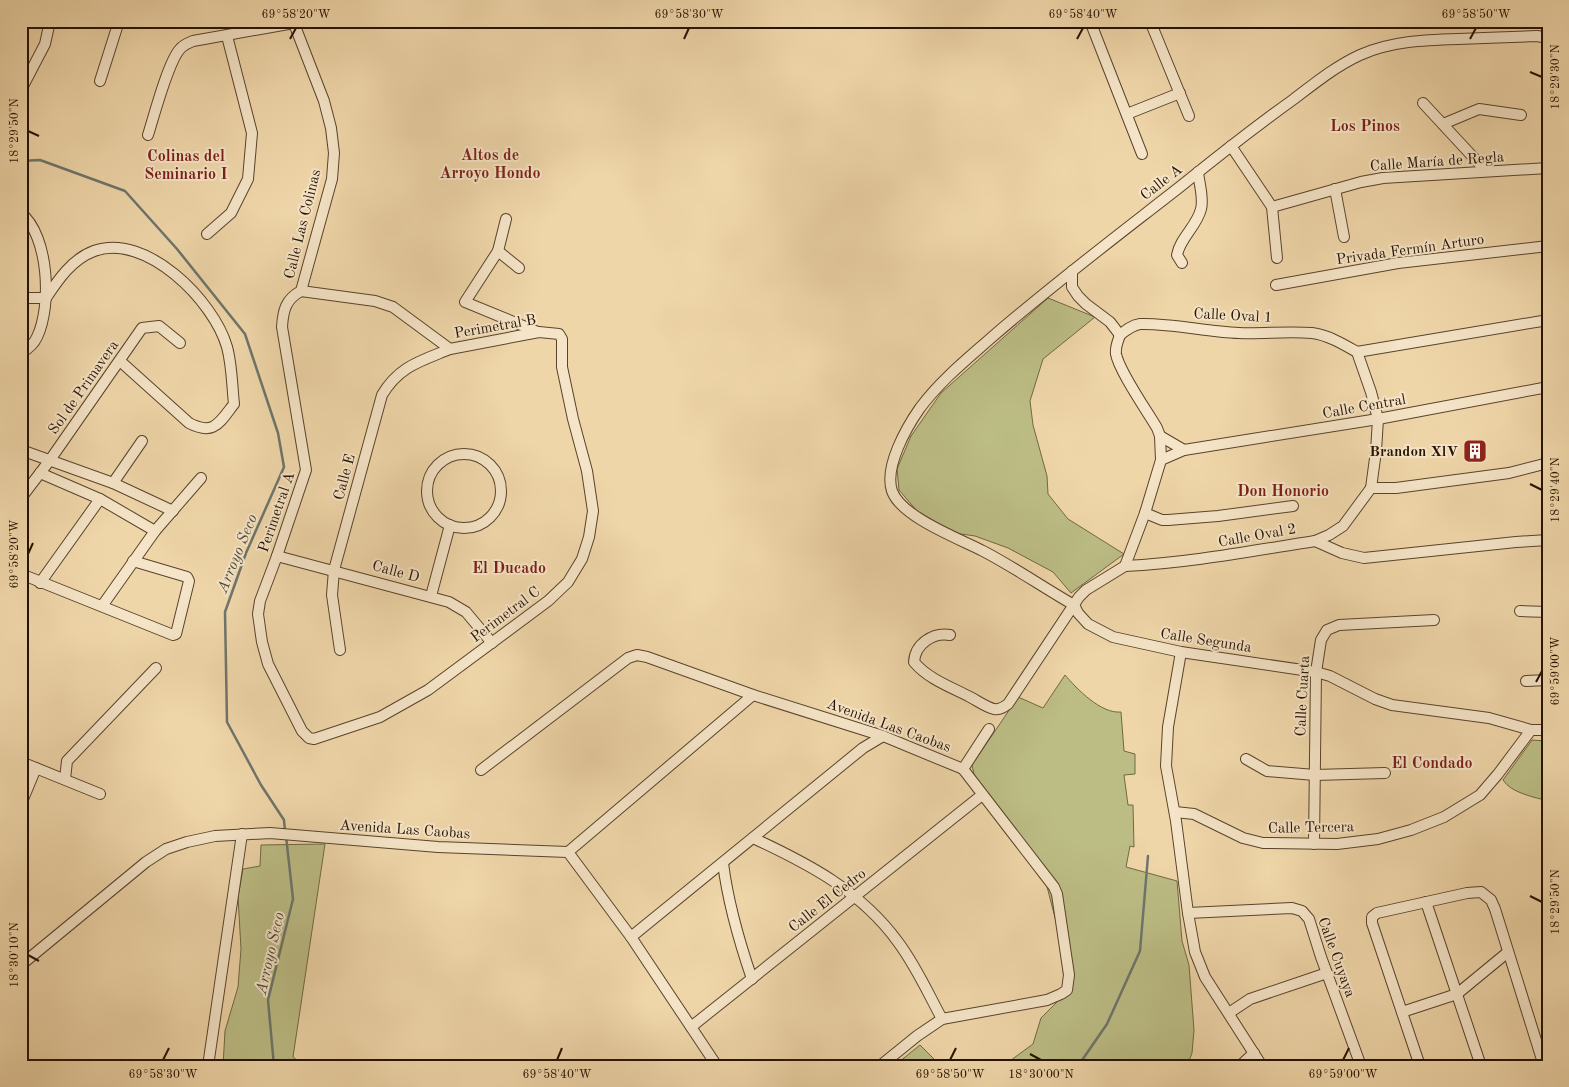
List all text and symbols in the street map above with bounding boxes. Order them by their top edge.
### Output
text: 69°58'20"W [261,8,331,21]
text: 69°58'30"W [654,8,724,21]
text: 69°58'40"W [1048,8,1118,21]
text: 69°58'50"W [1441,8,1511,21]
text: 18°29'30"N [1550,44,1562,110]
text: 18°29'50"N [8,98,21,164]
district label: Los Pinos [1330,119,1400,135]
district label: Altos de Arroyo Hondo [440,148,541,182]
district label: Colinas del Seminario I [144,149,228,183]
street label: Calle María de Regla [1369,150,1505,175]
street label: Calle A [1138,162,1186,204]
street label: Calle Las Colinas [283,168,324,281]
street label: Privada Fermín Arturo [1335,233,1485,268]
street label: Calle Oval 1 [1193,307,1273,326]
street label: Perimetral B [453,313,537,342]
street label: Sol de Primavera [46,338,122,438]
street label: Calle Central [1321,393,1407,422]
building icon: Brandon XlV [1462,438,1488,464]
place label: Brandon XlV [1369,445,1458,460]
street label: Calle E [332,453,359,502]
text: 18°29'40"N [1550,457,1562,523]
street label: Perimetral A [257,470,298,555]
district label: Don Honorio [1237,484,1329,500]
water label: Arroyo Seco [214,512,261,596]
text: 69°58'20"W [8,519,21,589]
street label: Calle Oval 2 [1217,522,1297,551]
street label: Calle D [370,559,421,586]
district label: El Ducado [472,561,546,577]
street label: Perimetral C [468,584,543,646]
street label: Calle Segunda [1159,627,1253,656]
text: 69°59'00"W [1549,636,1562,706]
street label: Calle Cuarta [1294,655,1313,737]
street label: Avenida Las Caobas [824,697,953,756]
district label: El Condado [1391,756,1473,772]
street label: Avenida Las Caobas [339,818,471,843]
street label: Calle Tercera [1268,820,1355,837]
street label: Calle El Cedro [786,866,869,936]
text: 18°29'50"N [1549,869,1562,935]
water label: Arroyo Seco [254,911,288,997]
street label: Calle Cuyaya [1314,915,1357,1000]
text: 18°30'10"N [9,922,21,988]
text: 69°58'30"W [128,1068,198,1081]
text: 69°58'40"W [522,1068,592,1081]
text: 69°58'50"W [915,1068,985,1081]
text: 69°59'00"W [1308,1068,1378,1081]
text: 18°30'00"N [1008,1069,1074,1081]

